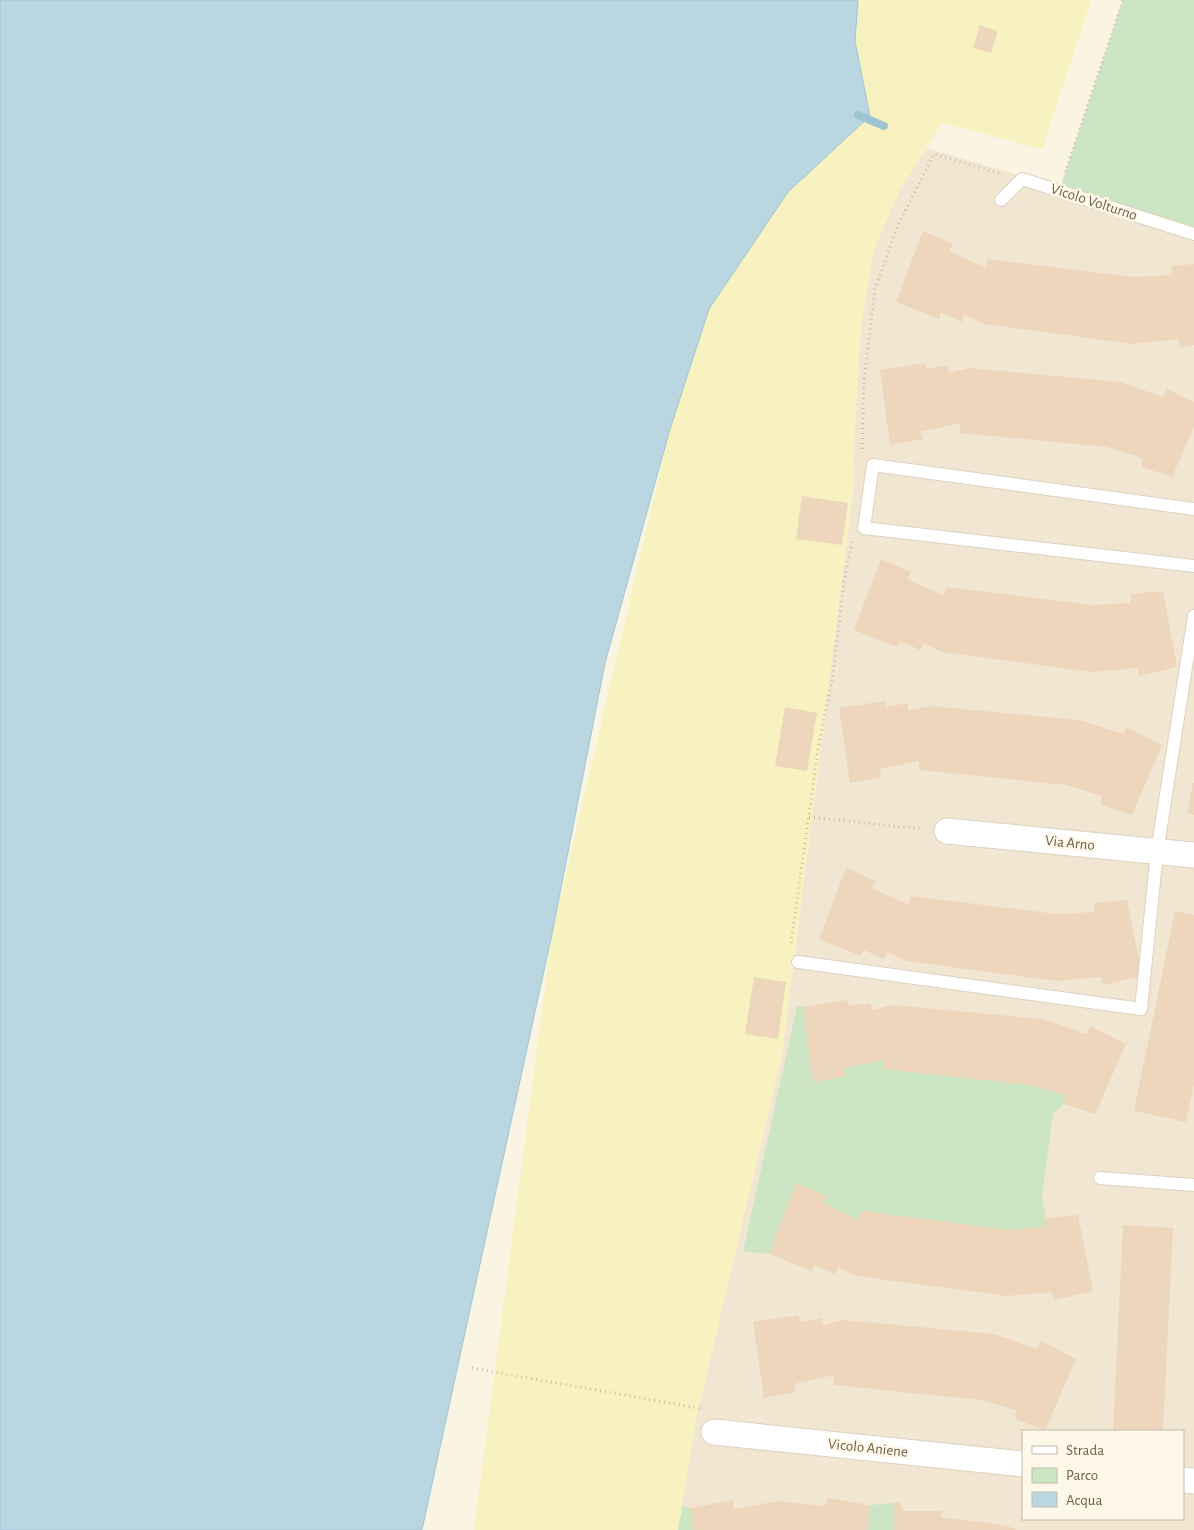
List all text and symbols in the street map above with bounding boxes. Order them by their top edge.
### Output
street label: Vicolo Volturno [1049,181,1139,223]
street label: Via Arno [1044,833,1096,853]
legend [1022,1430,1184,1520]
street label: Vicolo Aniene [827,1436,909,1460]
text: Strada [1066,1443,1104,1458]
text: Parco [1066,1468,1098,1483]
text: Acqua [1066,1493,1102,1508]

